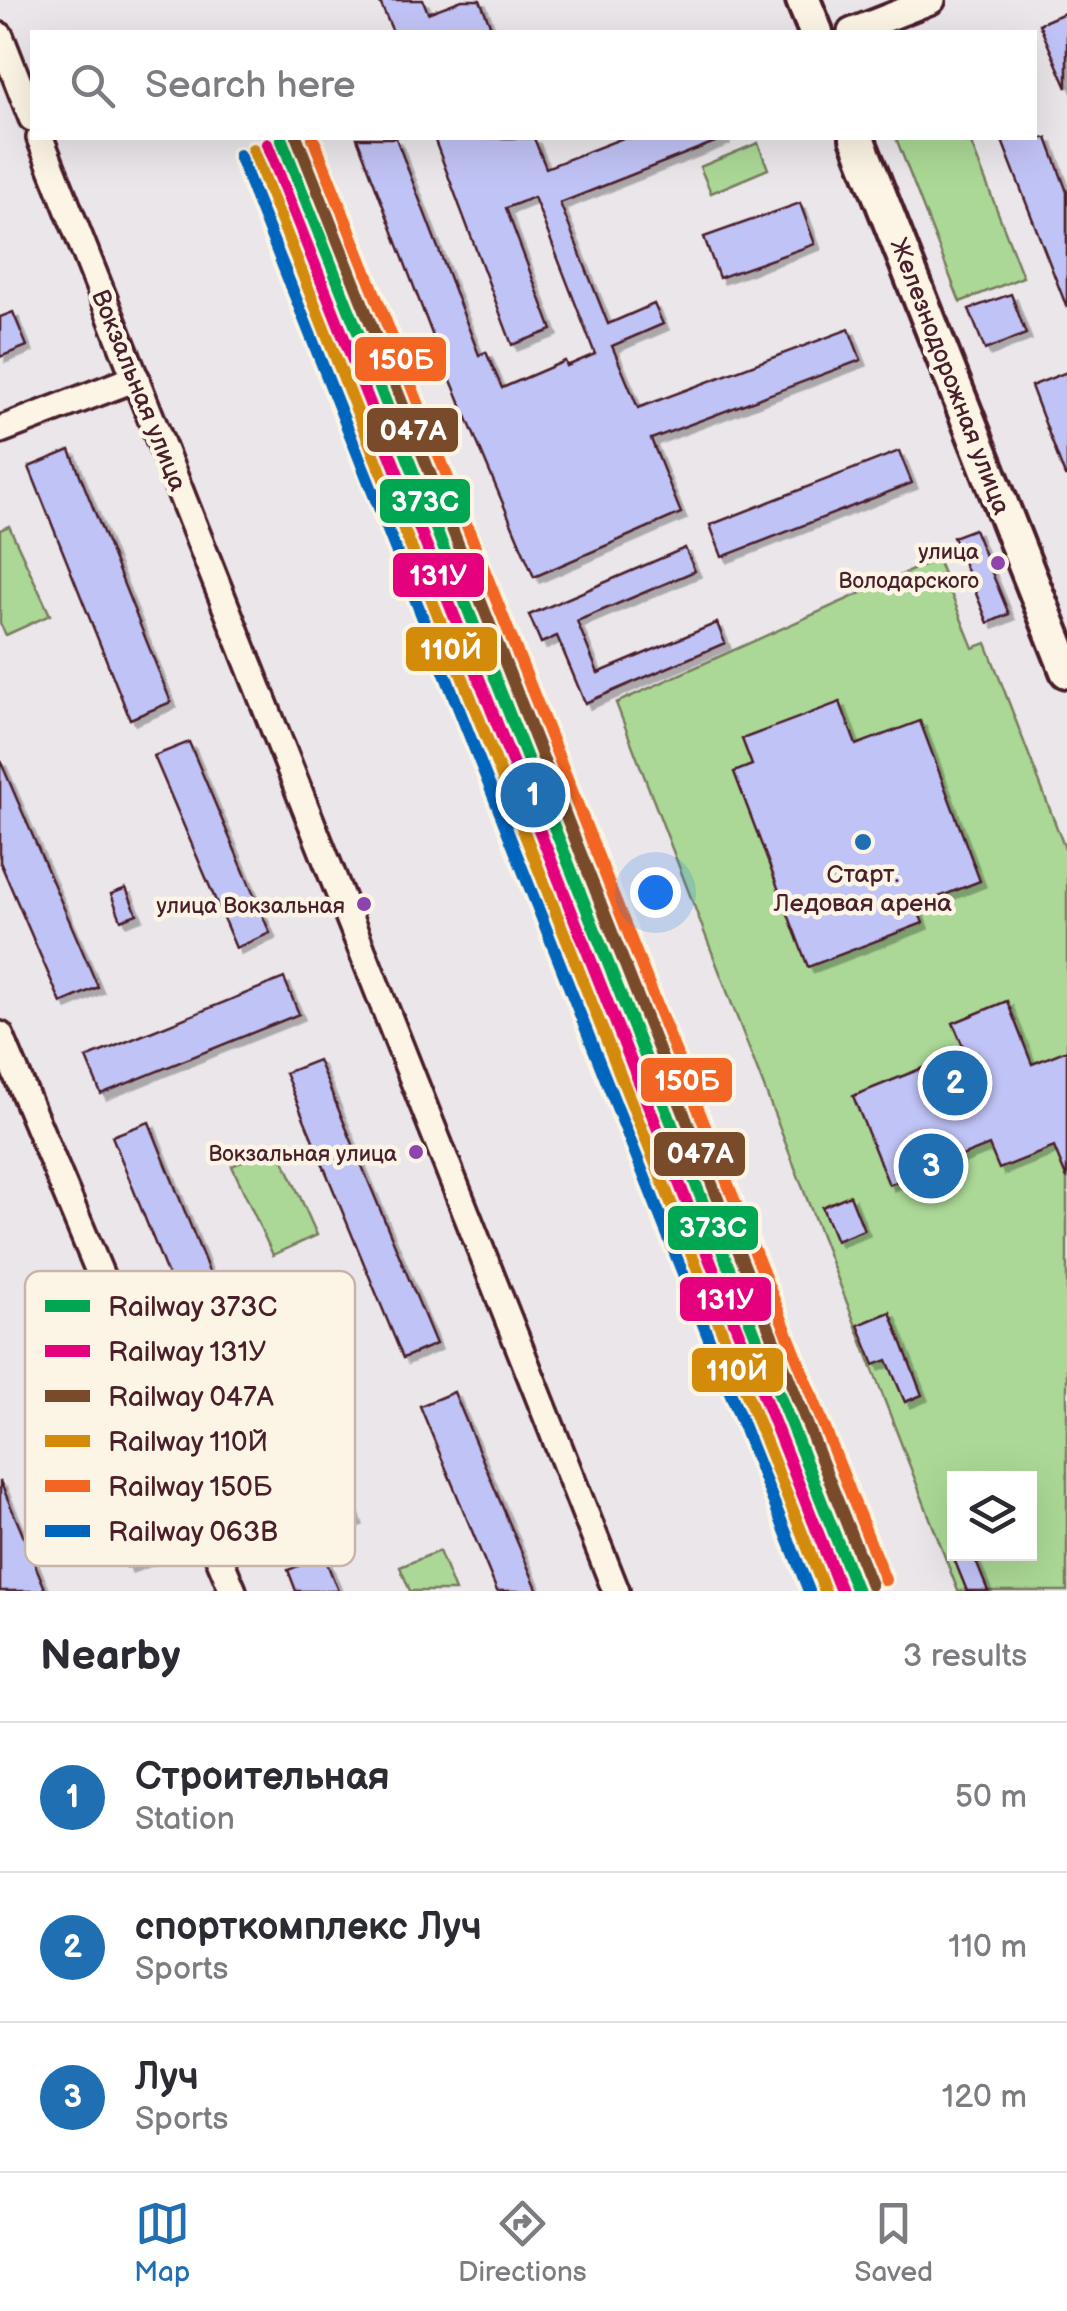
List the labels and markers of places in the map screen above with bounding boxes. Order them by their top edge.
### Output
place label: улица Володарского [838,539,979,595]
marker: улица Володарского [988,553,1008,573]
pin: 1 [500,758,566,832]
marker: Старт. Ледовая арена [852,831,874,853]
place label: Старт. Ледовая арена [773,859,952,919]
place label: улица Вокзальная [156,893,345,920]
marker: улица Вокзальная [354,894,374,914]
pin: 2 [922,1046,988,1120]
pin: 3 [898,1128,964,1204]
place label: Вокзальная улица [208,1141,397,1168]
marker: Вокзальная улица [406,1142,426,1162]

